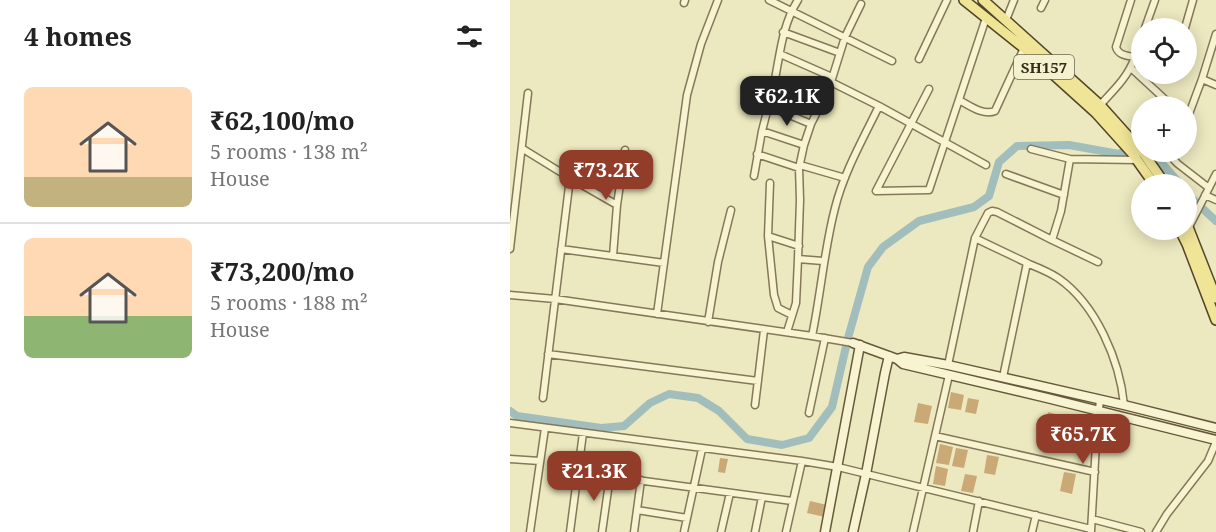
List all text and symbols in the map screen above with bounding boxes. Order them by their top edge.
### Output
text: 4 homes [24,18,132,54]
map controls [1131,18,1197,240]
button: locate [1131,18,1197,84]
icon: filters [453,20,486,53]
road number: SH157 [1014,55,1074,79]
pin: ₹62.1K [738,76,836,127]
text: ₹62.1K [754,82,820,109]
button: + [1131,96,1197,162]
text: ₹62,100/mo [210,102,355,138]
icon: home [72,111,144,183]
text: 5 rooms · 138 m² [210,138,368,165]
pin: ₹73.2K [557,150,655,201]
text: ₹73.2K [573,156,639,183]
text: House [210,165,270,192]
button: − [1131,174,1197,240]
text: ₹73,200/mo [210,253,355,289]
icon: home [72,262,144,334]
text: 5 rooms · 188 m² [210,289,368,316]
text: House [210,316,270,343]
pin: ₹65.7K [1034,414,1132,465]
text: ₹65.7K [1050,420,1116,447]
pin: ₹21.3K [545,451,643,502]
text: ₹21.3K [561,457,627,484]

